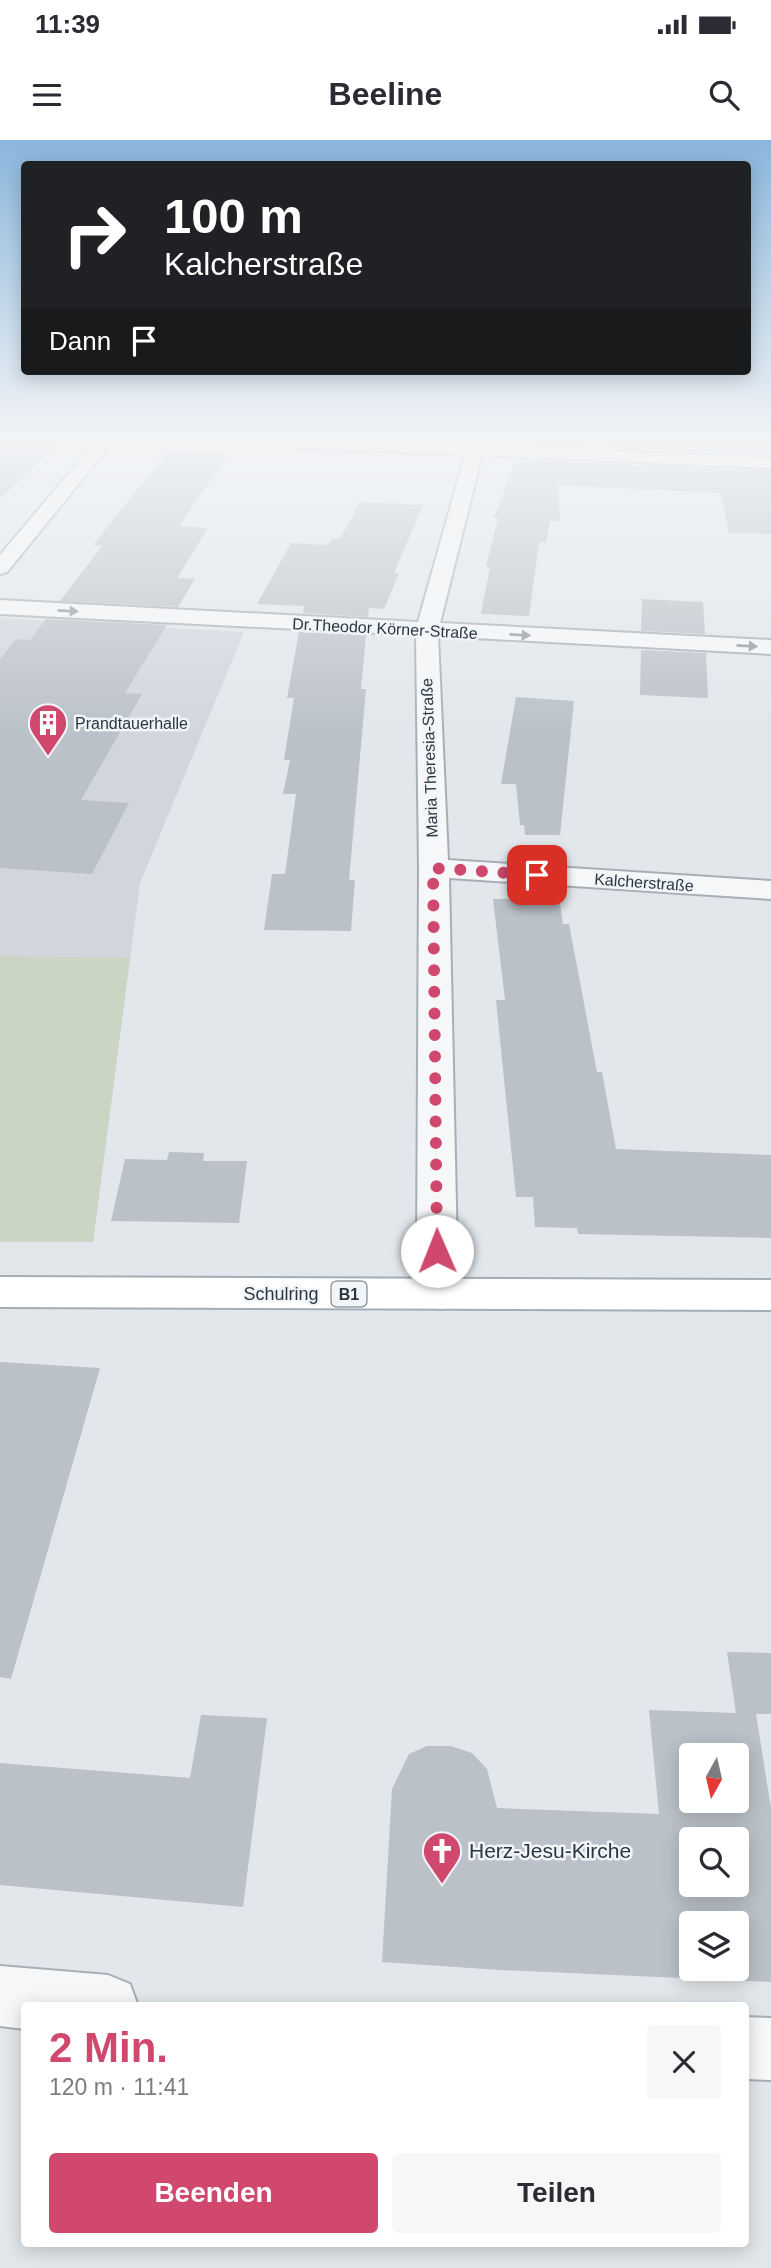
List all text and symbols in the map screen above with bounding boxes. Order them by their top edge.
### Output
text: 11:39 [35,9,100,39]
icon: menu [28,76,66,114]
text: Beeline [329,76,442,112]
icon: search [705,76,743,114]
icon: right [49,189,140,280]
text: 100 m [164,189,303,243]
text: Kalcherstraße [164,246,363,282]
icon: arrive [125,322,163,360]
text: Dann [49,326,111,356]
one-way arrow [57,605,79,616]
street label: Dr.Theodor Körner-Straße [292,615,478,642]
one-way arrow [509,629,531,640]
one-way arrow [736,641,758,652]
street label: Maria Theresia-Straße [418,678,441,838]
building icon: Prandtauerhalle [27,702,69,757]
place label: Prandtauerhalle [75,715,188,732]
pin [507,845,567,905]
icon: arrive [518,856,556,894]
street label: Kalcherstraße [594,871,694,894]
position arrow [400,1214,474,1288]
road number: B1 [332,1282,366,1306]
street label: Schulring [243,1284,319,1304]
north arrow [679,1743,749,1813]
map controls [679,1743,749,1981]
button: search [679,1827,749,1897]
church icon: Herz-Jesu-Kirche [421,1830,463,1885]
place label: Herz-Jesu-Kirche [469,1839,631,1862]
button: layers [679,1911,749,1981]
text: 2 Min. [49,2024,168,2071]
button: close [647,2025,721,2099]
text: 120 m · 11:41 [49,2074,189,2100]
button: Beenden [49,2153,378,2233]
button: Teilen [392,2153,721,2233]

